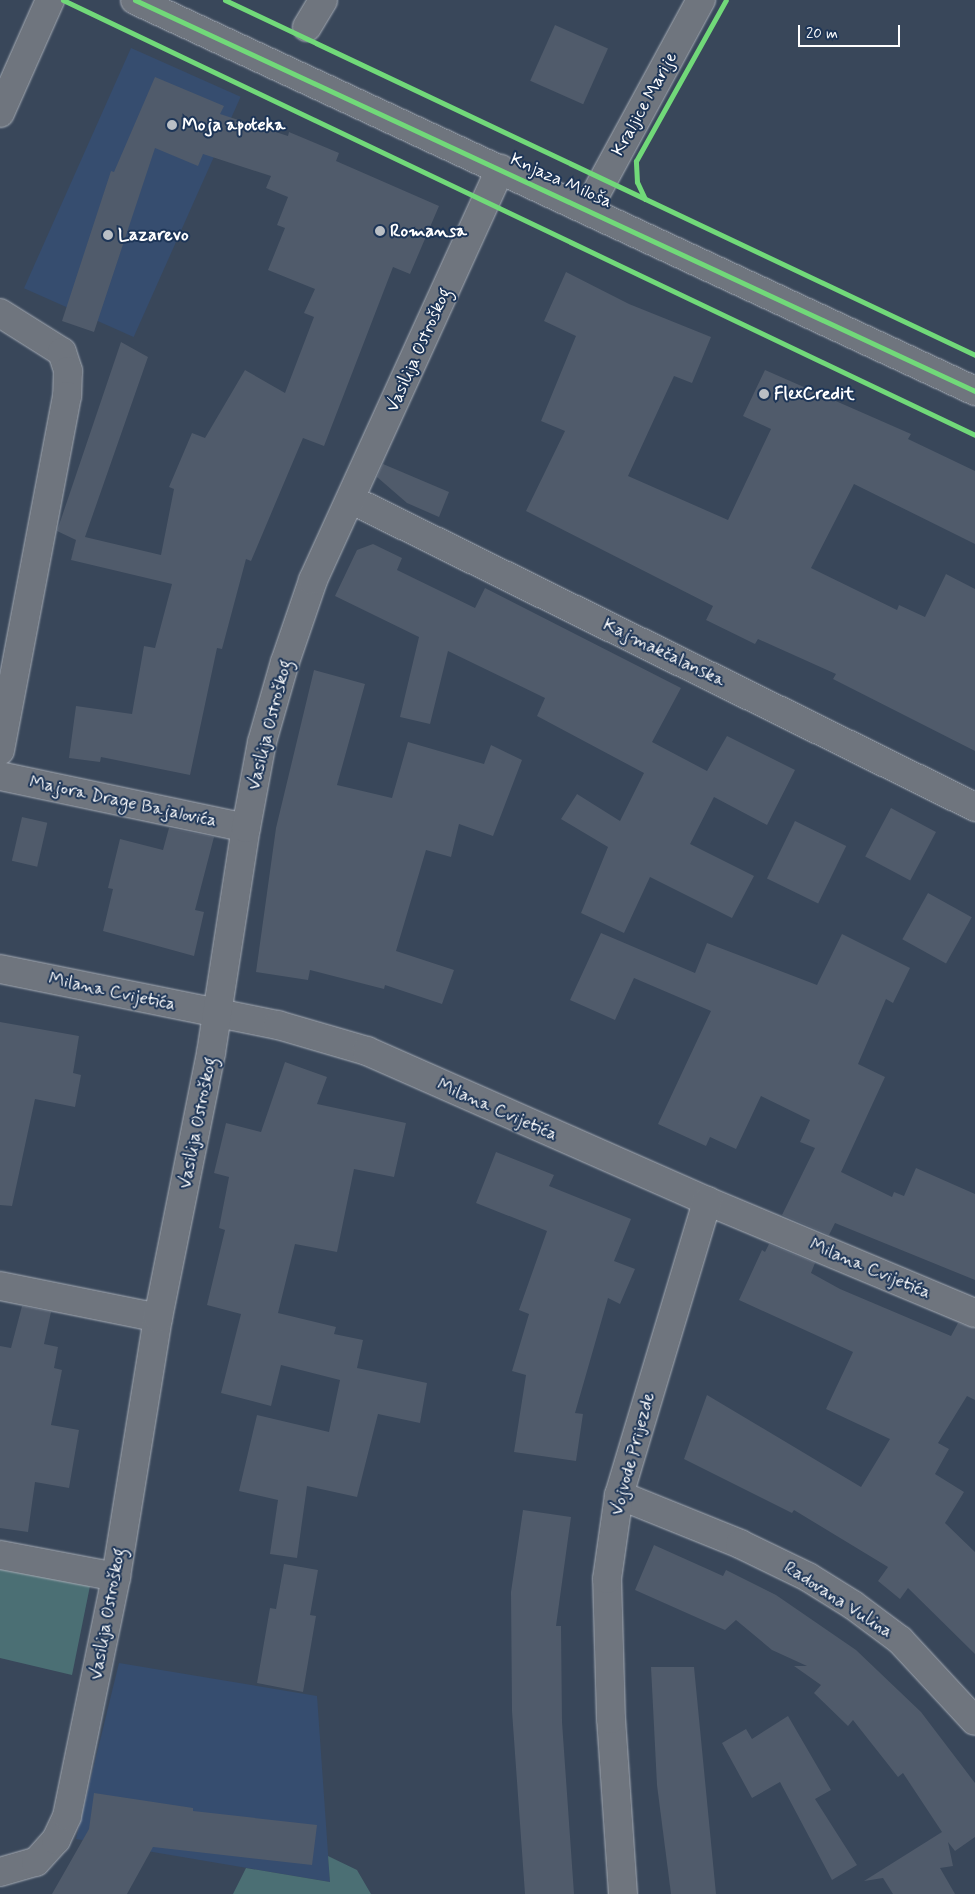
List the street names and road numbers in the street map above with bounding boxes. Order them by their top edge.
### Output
street label: Kraljice Marije [608,48,682,160]
street label: Knjaza Miloša [507,149,615,213]
street label: Vasilija Ostroškog [382,284,456,416]
street label: Kajmakčalanska [599,614,729,692]
street label: Vasilija Ostroškog [243,657,297,793]
street label: Majora Drage Bajalovića [28,772,218,832]
street label: Milana Cvijetića [47,968,177,1016]
street label: Vasilija Ostroškog [175,1055,221,1191]
street label: Milana Cvijetića [434,1074,560,1146]
street label: Milana Cvijetića [806,1234,934,1304]
street label: Vojvode Prijezde [607,1391,659,1517]
street label: Vasilija Ostroškog [86,1546,130,1682]
street label: Radovana Vulina [781,1557,895,1643]

